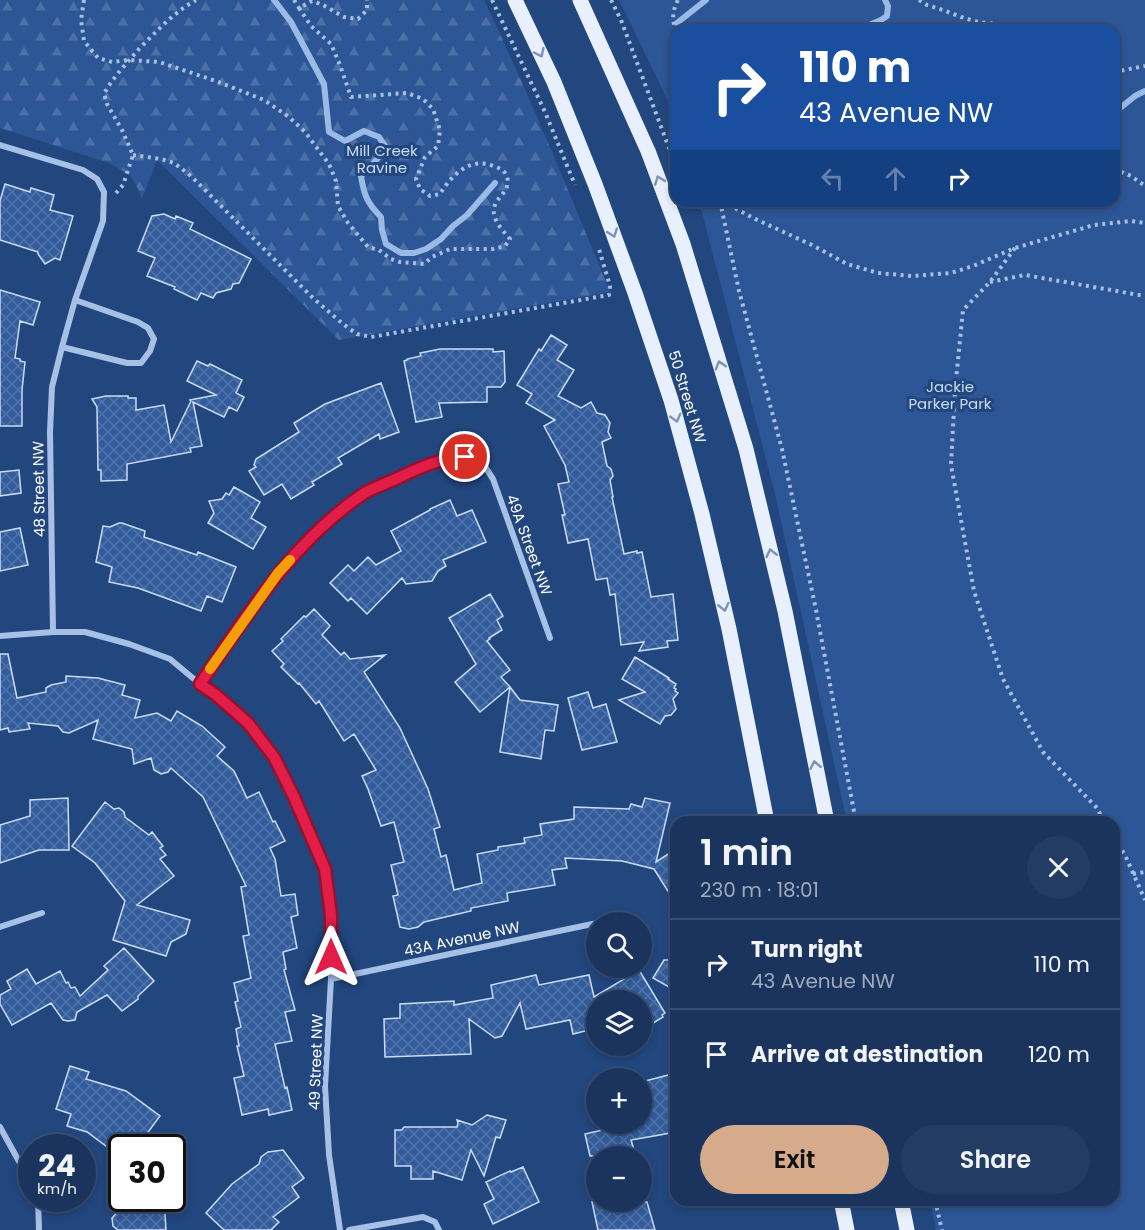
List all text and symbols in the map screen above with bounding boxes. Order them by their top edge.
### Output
text: 110 m [799,38,911,97]
one-way arrow [532,46,544,57]
icon: right [700,48,778,126]
text: 43 Avenue NW [799,94,993,131]
park label: Mill Creek Ravine [346,140,418,178]
icon: left [816,162,849,195]
icon: ahead [879,162,912,195]
icon: right [942,162,975,195]
one-way arrow [653,175,666,186]
one-way arrow [606,227,619,238]
street label: 50 Street NW [663,348,712,446]
one-way arrow [715,360,727,371]
park label: Jackie Parker Park [908,376,992,414]
one-way arrow [668,413,681,423]
pin [439,431,490,482]
street label: 48 Street NW [27,440,50,537]
icon: arrive [448,440,481,473]
street label: 49A Street NW [501,491,558,599]
one-way arrow [766,548,779,558]
one-way arrow [717,602,730,612]
one-way arrow [809,760,822,770]
text: 1 min [700,827,793,878]
button: close [1027,836,1090,899]
text: 230 m · 18:01 [700,876,819,904]
map controls [586,912,652,1212]
button: search [586,912,652,978]
street label: 43A Avenue NW [402,916,522,961]
position arrow [299,925,363,989]
text: Turn right [751,934,862,965]
icon: right [700,948,733,981]
text: 110 m [1034,949,1090,980]
text: 43 Avenue NW [751,967,895,995]
button: layers [586,990,652,1056]
street label: 49 Street NW [303,1013,328,1110]
icon: arrive [700,1038,733,1071]
text: Arrive at destination [751,1039,983,1070]
text: 120 m [1028,1039,1090,1070]
button: + [586,1068,652,1134]
button: Exit [700,1125,889,1194]
button: Share [901,1125,1090,1194]
speed limit sign: 30 [108,1134,186,1212]
text: 24 [38,1144,76,1187]
button: − [586,1146,652,1212]
text: km/h [37,1178,77,1199]

